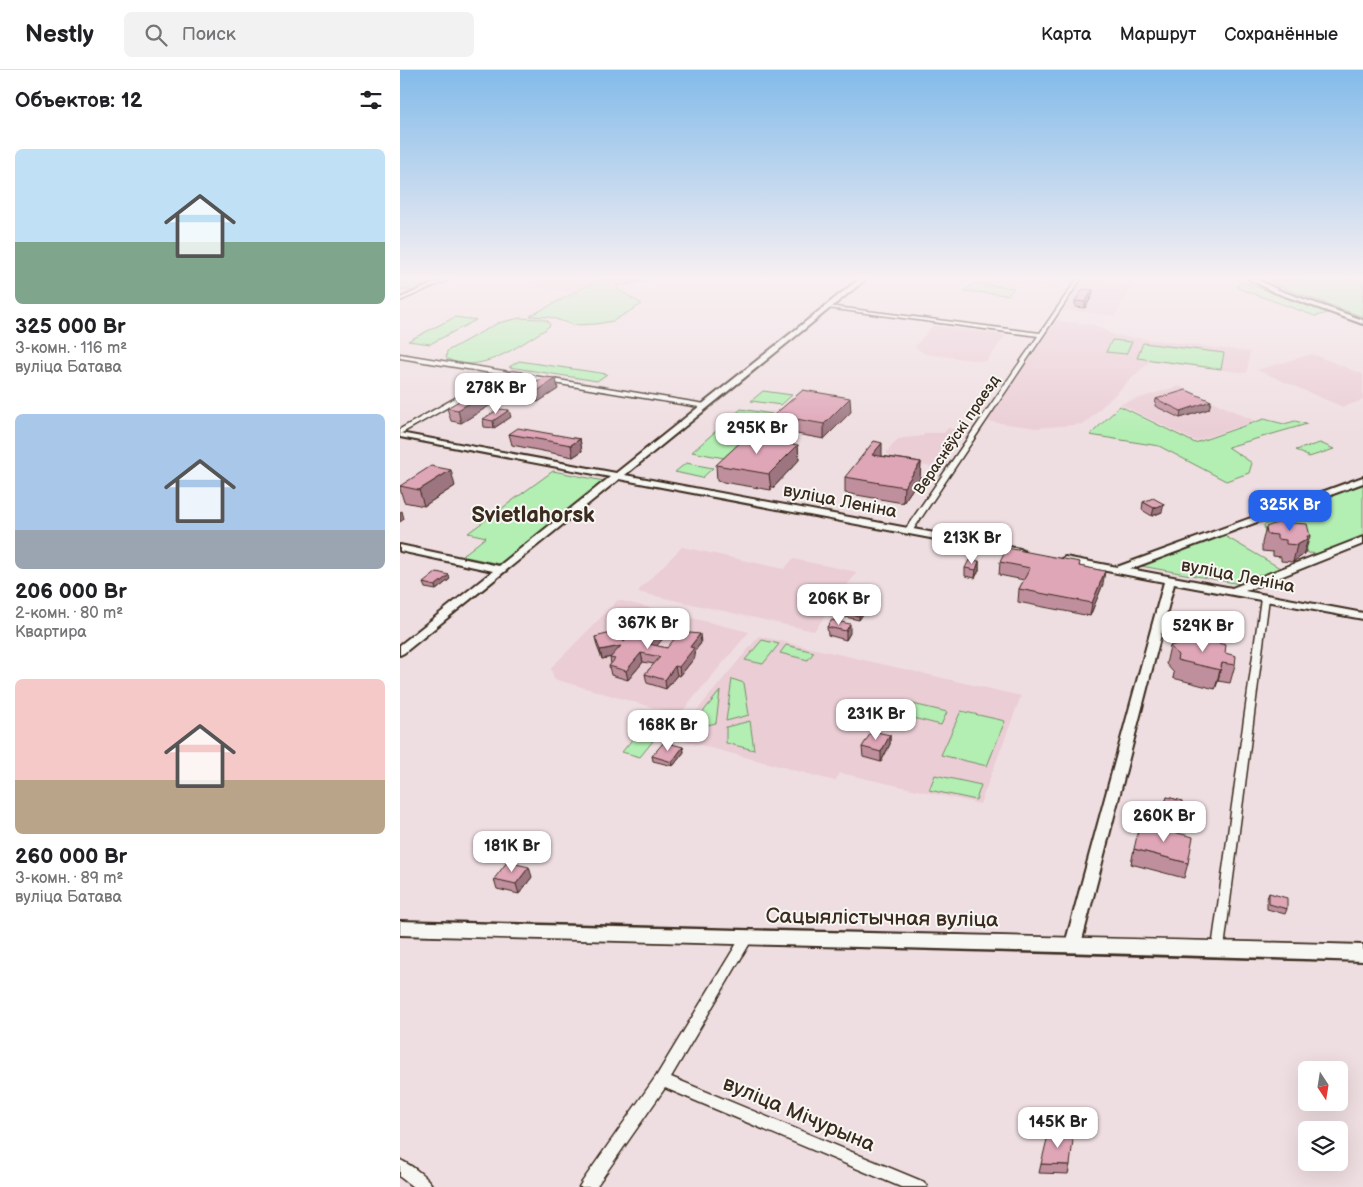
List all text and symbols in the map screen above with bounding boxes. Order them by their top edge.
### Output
search box [124,12,474,57]
text: Nestly [25,20,94,49]
icon: search [142,21,170,49]
text: Поиск [182,23,236,46]
text: Карта [1041,24,1092,45]
text: Маршрут [1120,24,1196,45]
text: Сохранённые [1224,24,1338,45]
icon: filters [357,86,385,114]
text: Объектов: 12 [15,88,142,113]
icon: home [155,181,245,271]
text: 325 000 Br [15,314,126,339]
text: 3-комн. · 116 m² [15,339,127,358]
text: вуліца Батава [15,358,122,377]
pin: 278K Br [450,372,542,415]
street label: Вераснёўскі праезд [910,372,1004,498]
text: 278K Br [466,379,526,398]
pin: 295K Br [711,412,803,455]
text: 295K Br [726,419,788,438]
icon: home [155,446,245,536]
street label: вуліца Леніна [781,480,899,522]
pin: 325K Br [1244,490,1336,532]
text: 325K Br [1259,496,1321,515]
district label: Svietlahorsk [471,502,595,529]
pin: 213K Br [926,522,1018,565]
text: 213K Br [943,529,1001,548]
street label: вуліца Леніна [1179,555,1297,597]
text: 206 000 Br [15,579,127,604]
pin: 206K Br [793,584,885,626]
text: 206K Br [808,590,870,609]
text: 2-комн. · 80 m² [15,604,123,623]
pin: 367K Br [602,608,694,650]
pin: 529K Br [1157,610,1249,653]
text: 367K Br [618,614,678,633]
text: 529K Br [1172,617,1234,636]
text: Квартира [15,623,87,642]
pin: 231K Br [830,698,922,741]
text: 231K Br [847,705,905,724]
pin: 168K Br [622,710,714,752]
icon: home [155,711,245,801]
text: 168K Br [639,716,697,735]
pin: 260K Br [1118,800,1210,843]
text: 260K Br [1133,807,1195,826]
pin: 181K Br [466,830,558,873]
text: 181K Br [484,837,540,856]
text: 260 000 Br [15,844,127,869]
text: 3-комн. · 89 m² [15,869,123,888]
text: вуліца Батава [15,888,122,907]
street label: Сацыялістычная вуліца [765,903,999,933]
north arrow [1298,1061,1348,1111]
map controls [1298,1061,1348,1171]
street label: вуліца Мічурына [719,1071,879,1158]
pin: 145K Br [1012,1106,1104,1149]
text: 145K Br [1029,1113,1087,1132]
button: layers [1298,1121,1348,1171]

